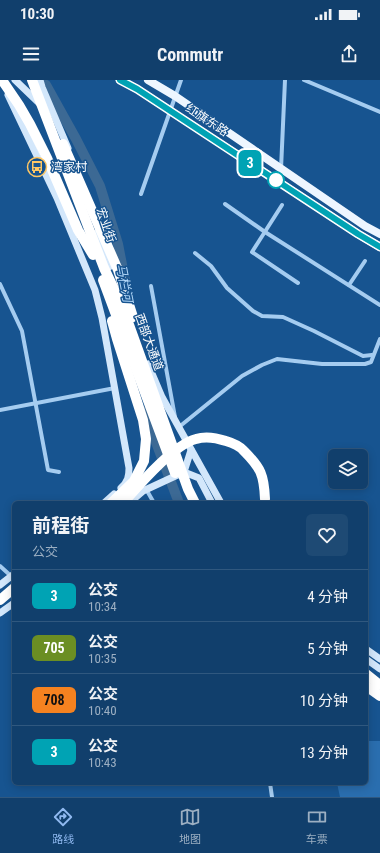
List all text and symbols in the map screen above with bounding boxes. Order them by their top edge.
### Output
text: 10:30 [20,5,54,23]
icon: menu [20,43,42,65]
icon: share [338,43,360,65]
text: Commutr [157,44,223,65]
street label: 红旗东路 [183,101,231,139]
line badge: 3 [237,150,263,176]
text: 3 [246,155,254,171]
bus stop icon: 湾家村 [26,156,48,178]
place label: 湾家村 [51,160,88,174]
unlabelled marker [267,171,285,189]
street label: 宏业街 [94,206,118,244]
water label: 马栏河 [113,263,136,307]
street label: 西部大通道 [132,311,166,373]
map controls [328,449,368,489]
button: layers [328,449,368,489]
text: 前程街 [32,514,89,537]
button: heart [306,514,348,556]
text: 公交 [32,544,58,559]
text: 公交 [88,581,118,599]
text: 3 [50,588,58,604]
text: 4 分钟 [307,588,348,606]
text: 10:34 [88,599,117,614]
text: 公交 [88,633,118,651]
text: 705 [43,640,65,656]
text: 5 分钟 [307,640,348,658]
text: 10:35 [88,651,117,666]
text: 公交 [88,685,118,703]
text: 708 [43,692,65,708]
text: 10 分钟 [300,692,348,710]
text: 10:40 [88,703,117,718]
text: 公交 [88,737,118,755]
text: 3 [50,744,58,760]
text: 13 分钟 [300,744,348,762]
text: 10:43 [88,755,117,770]
tab: 路线 [52,806,74,846]
tab: 地图 [179,806,201,846]
tab: 车票 [306,806,328,846]

